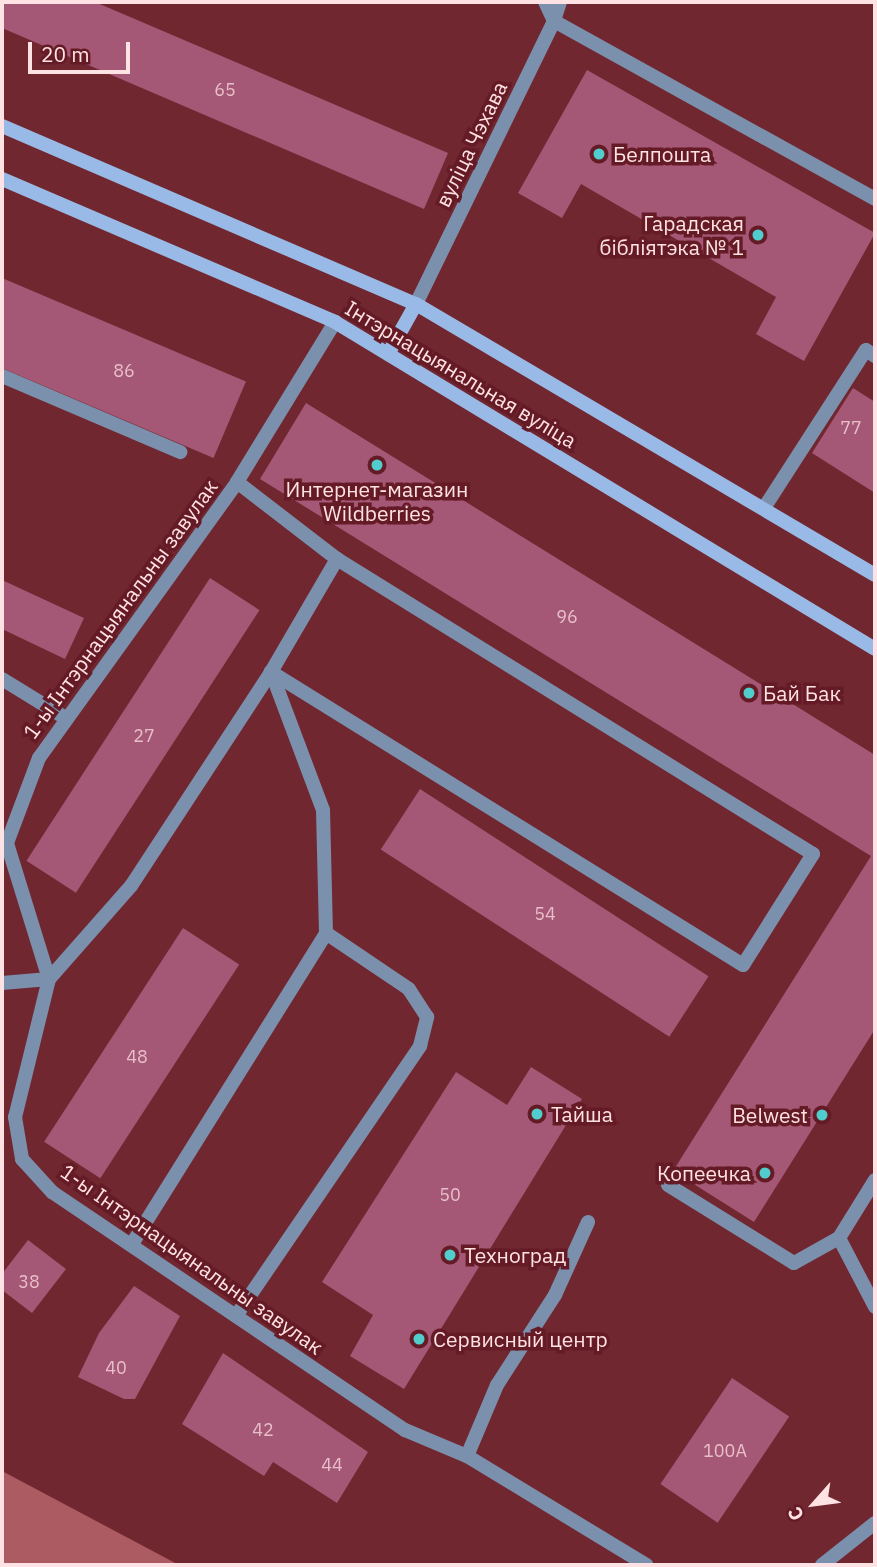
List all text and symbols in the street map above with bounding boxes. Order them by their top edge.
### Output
scale bar [32,28,133,72]
text: 20 m [41,40,90,68]
street label: вуліца Чэхава [430,77,512,211]
house number: 65 [214,79,236,101]
place label: Белпошта [613,141,711,167]
marker: Белпошта [591,146,607,162]
place label: Гарадская бібліятэка № 1 [600,210,744,260]
marker: Гарадская бібліятэка № 1 [750,227,766,243]
street label: Інтэрнацыянальная вуліца [341,295,581,453]
house number: 86 [113,360,135,382]
house number: 77 [840,417,862,439]
marker: Интернет-магазин Wildberries [369,457,385,473]
street label: 1-ы Інтэрнацыянальны завулак [17,474,223,744]
place label: Интернет-магазин Wildberries [286,476,468,526]
house number: 96 [556,606,578,628]
place label: Бай Бак [763,680,841,706]
marker: Бай Бак [741,685,757,701]
house number: 27 [133,725,155,747]
house number: 54 [534,903,556,925]
house number: 48 [126,1046,148,1068]
place label: Тайша [551,1101,613,1127]
place label: Belwest [732,1102,808,1128]
marker: Тайша [529,1106,545,1122]
marker: Belwest [814,1107,830,1123]
street label: 1-ы Інтэрнацыянальны завулак [56,1159,328,1359]
place label: Копеечка [657,1160,751,1186]
marker: Копеечка [757,1165,773,1181]
house number: 50 [439,1184,461,1206]
place label: Техноград [464,1242,566,1268]
marker: Техноград [442,1247,458,1263]
house number: 38 [18,1271,40,1293]
place label: Сервисный центр [433,1326,608,1352]
marker: Сервисный центр [411,1331,427,1347]
house number: 40 [105,1357,127,1379]
house number: 42 [252,1419,274,1441]
house number: 100А [703,1440,747,1462]
house number: 44 [321,1454,343,1476]
north arrow [779,1469,849,1539]
text: С [782,1503,809,1525]

